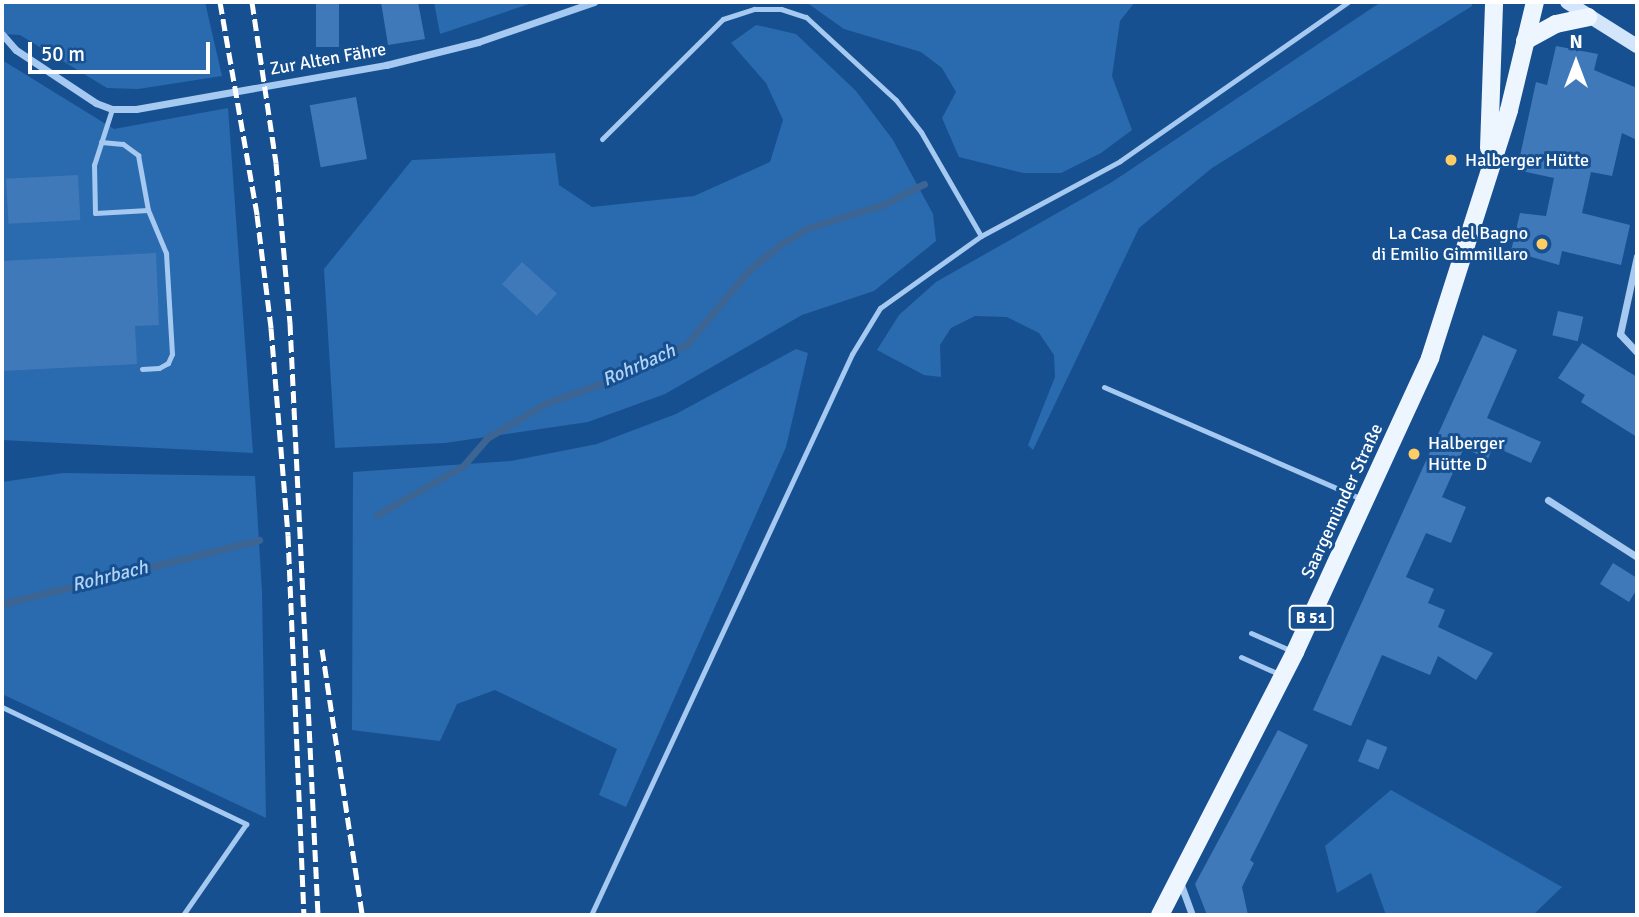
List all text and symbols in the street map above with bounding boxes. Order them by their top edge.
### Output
scale bar [32,28,214,72]
north arrow [1541,28,1611,98]
text: N [1569,30,1583,54]
street label: Zur Alten Fähre [268,38,388,80]
text: 50 m [41,41,85,67]
place label: Halberger Hütte [1465,149,1589,171]
marker: Halberger Hütte [1443,152,1459,168]
place label: La Casa del Bagno di Emilio Gimmillaro [1372,223,1528,266]
marker: La Casa del Bagno di Emilio Gimmillaro [1534,236,1550,252]
water label: Rohrbach [599,340,679,392]
street label: Saargemünder Straße [1297,420,1387,582]
place label: Halberger Hütte D [1428,433,1505,476]
marker: Halberger Hütte D [1406,446,1422,462]
water label: Rohrbach [70,557,150,597]
road number: B 51 [1288,606,1334,631]

